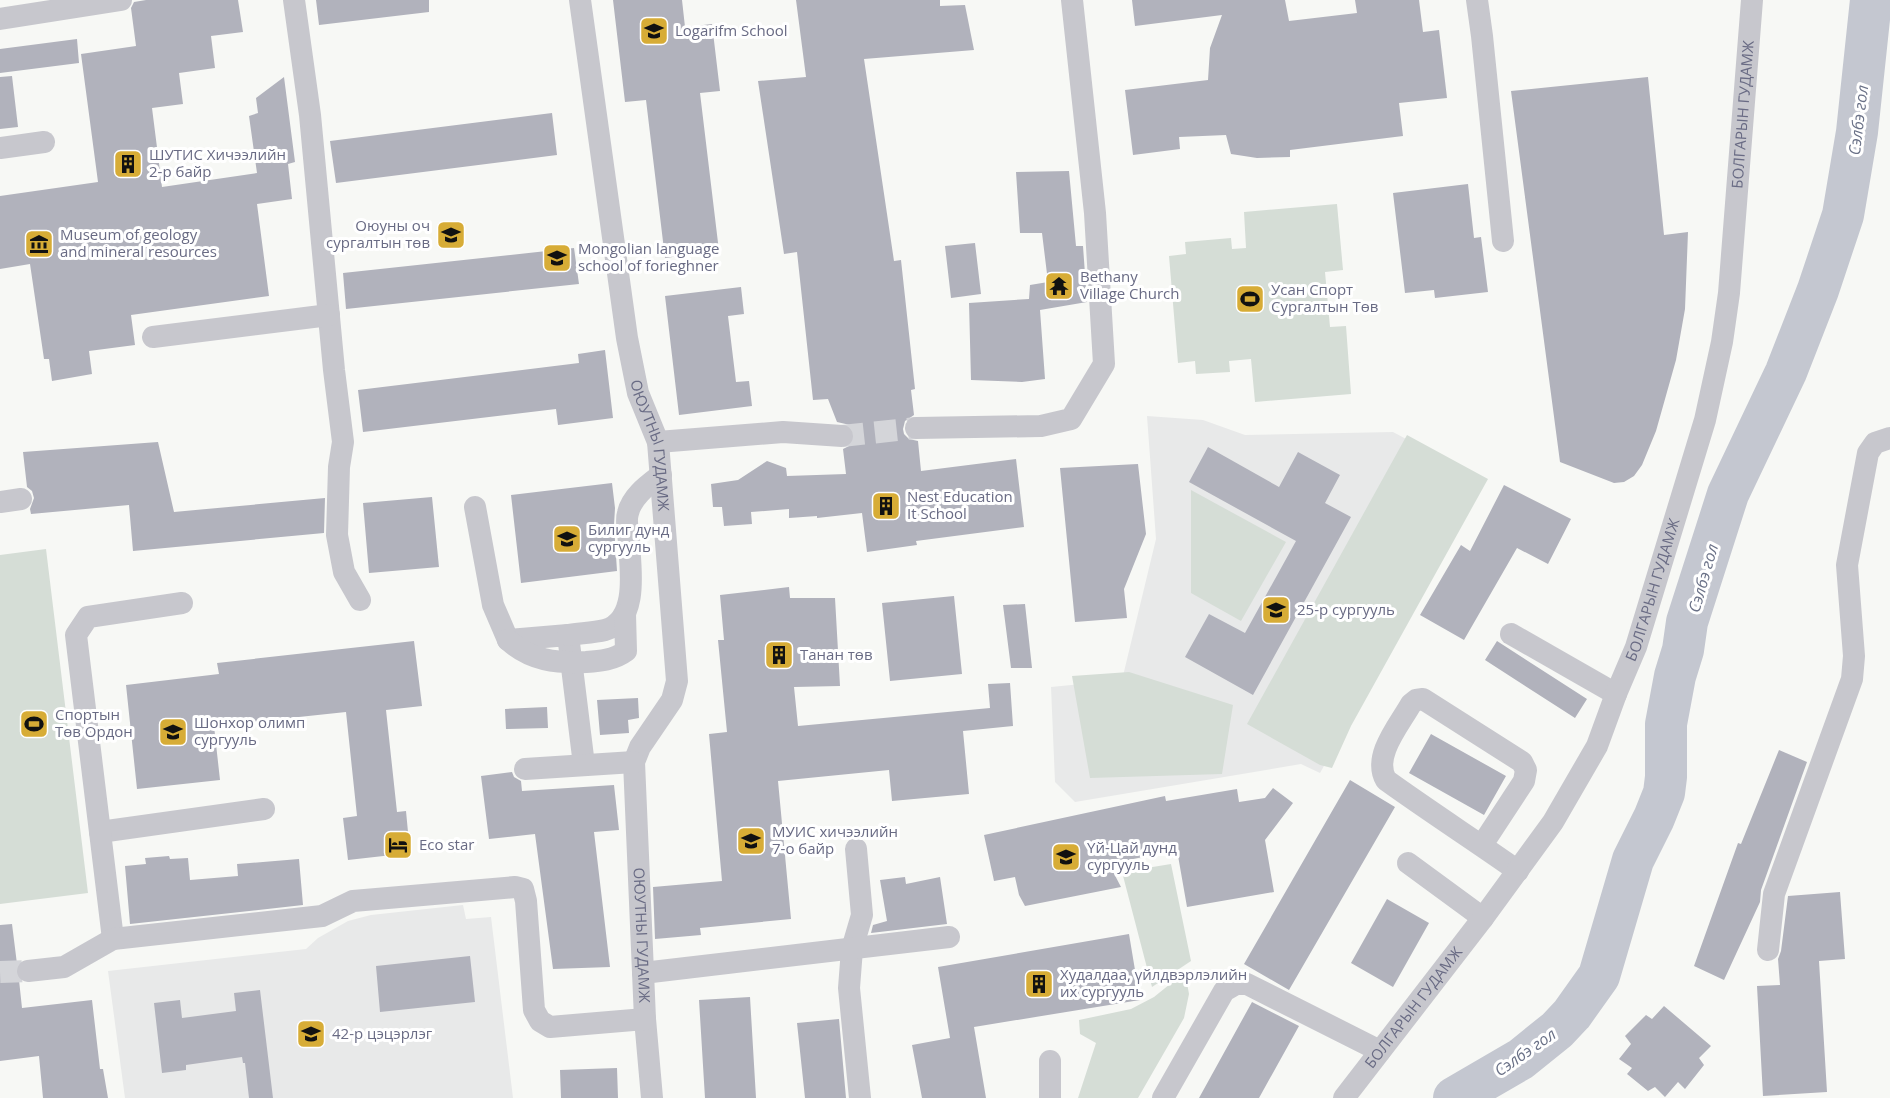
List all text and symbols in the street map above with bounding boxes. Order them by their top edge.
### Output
school or university icon: Logarifm School [638,15,670,47]
place label: Logarifm School [675,20,788,40]
street label: БОЛГАРЫН ГУДАМЖ [1726,39,1758,189]
water label: Сэлбэ гол [1843,83,1873,156]
place label: ШУТИС Хичээлийн 2-р байр [149,144,286,181]
building icon: ШУТИС Хичээлийн 2-р байр [112,148,144,180]
place label: Оюуны оч сургалтын төв [326,215,430,252]
school or university icon: Оюуны оч сургалтын төв [435,219,467,251]
place label: Museum of geology and mineral resources [60,224,217,261]
museum icon: Museum of geology and mineral resources [23,228,55,260]
place label: Mongolian language school of forieghner [578,238,719,275]
school or university icon: Mongolian language school of forieghner [541,242,573,274]
place label: Bethany Village Church [1080,266,1179,303]
temple icon: Bethany Village Church [1043,270,1075,302]
place label: Усан Спорт Сургалтын Төв [1271,279,1378,316]
sports icon: Усан Спорт Сургалтын Төв [1234,283,1266,315]
street label: ОЮУТНЫ ГУДАМЖ [627,378,675,512]
place label: Nest Education It School [907,486,1013,523]
building icon: Nest Education It School [870,490,902,522]
street label: БОЛГАРЫН ГУДАМЖ [1620,516,1684,664]
place label: Билиг дунд сургууль [588,519,670,556]
school or university icon: Билиг дунд сургууль [551,523,583,555]
water label: Сэлбэ гол [1683,541,1723,615]
school or university icon: 25-р сургууль [1260,594,1292,626]
place label: 25-р сургууль [1297,599,1395,619]
building icon: Танан төв [763,639,795,671]
place label: Танан төв [800,644,873,664]
place label: Спортын Төв Ордон [55,704,133,741]
sports icon: Спортын Төв Ордон [18,708,50,740]
place label: Шонхор олимп сургууль [194,712,305,749]
school or university icon: Шонхор олимп сургууль [157,716,189,748]
place label: МУИС хичээлийн 7-о байр [772,821,898,858]
school or university icon: МУИС хичээлийн 7-о байр [735,825,767,857]
hotel icon: Eco star [382,829,414,861]
place label: Eco star [419,834,474,854]
place label: Үй-Цай дунд сургууль [1087,837,1177,874]
school or university icon: Үй-Цай дунд сургууль [1050,841,1082,873]
street label: ОЮУТНЫ ГУДАМЖ [630,867,655,1004]
street label: БОЛГАРЫН ГУДАМЖ [1360,942,1466,1072]
place label: Худалдаа, үйлдвэрлэлийн их сургууль [1060,964,1247,1001]
building icon: Худалдаа, үйлдвэрлэлийн их сургууль [1023,968,1055,1000]
school or university icon: 42-р цэцэрлэг [295,1018,327,1050]
place label: 42-р цэцэрлэг [332,1023,433,1043]
water label: Сэлбэ гол [1490,1023,1560,1081]

